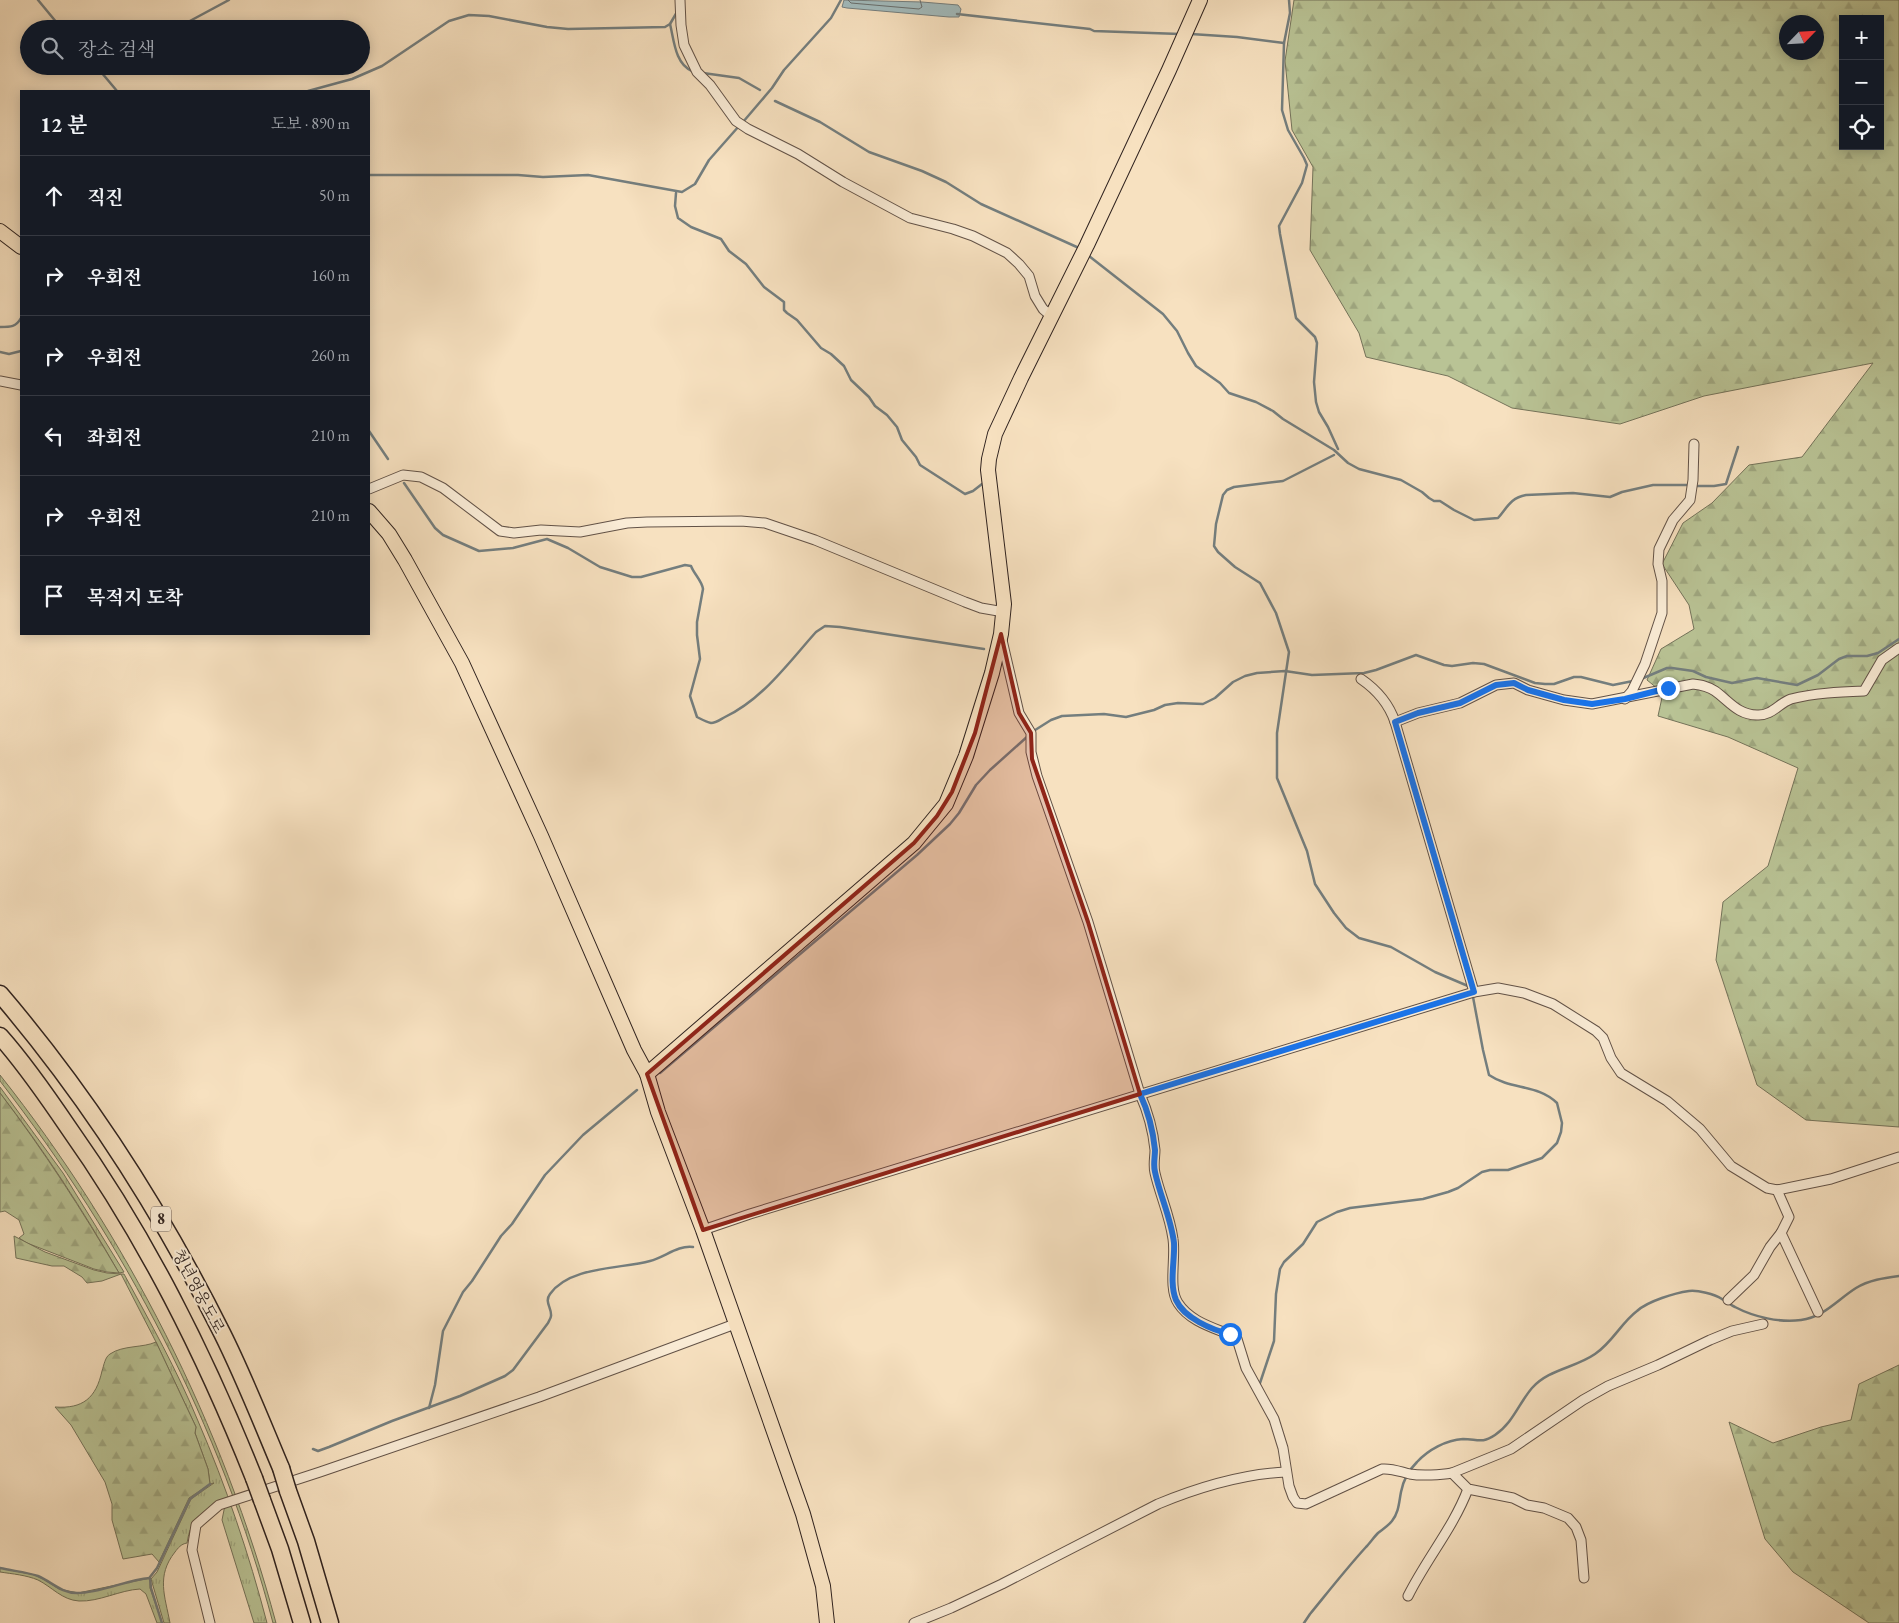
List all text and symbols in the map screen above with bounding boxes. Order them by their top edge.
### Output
north arrow [1779,15,1824,60]
map controls [1839,15,1884,150]
button: + [1839,15,1884,60]
search box [20,20,370,75]
icon: search [38,34,66,62]
text: 장소 검색 [78,37,155,62]
button: − [1839,60,1884,105]
button: locate [1839,105,1884,150]
text: 12 분 [40,111,87,138]
text: 도보 · 890 m [271,113,350,134]
icon: ahead [40,182,68,210]
text: 직진 [87,185,124,210]
text: 50 m [319,185,350,206]
icon: right [40,262,68,290]
text: 우회전 [87,265,142,290]
text: 160 m [311,265,350,286]
icon: right [40,342,68,370]
text: 우회전 [87,345,142,370]
text: 260 m [311,345,350,366]
icon: left [40,422,68,450]
text: 좌회전 [87,425,142,450]
text: 210 m [311,425,350,446]
icon: right [40,502,68,530]
text: 우회전 [87,505,142,530]
text: 210 m [311,505,350,526]
icon: arrive [40,582,68,610]
text: 목적지 도착 [87,585,183,610]
route end [1657,677,1680,700]
road number: 8 [151,1206,171,1232]
street label: 청년영웅도로 [168,1245,230,1338]
route start [1219,1323,1242,1346]

